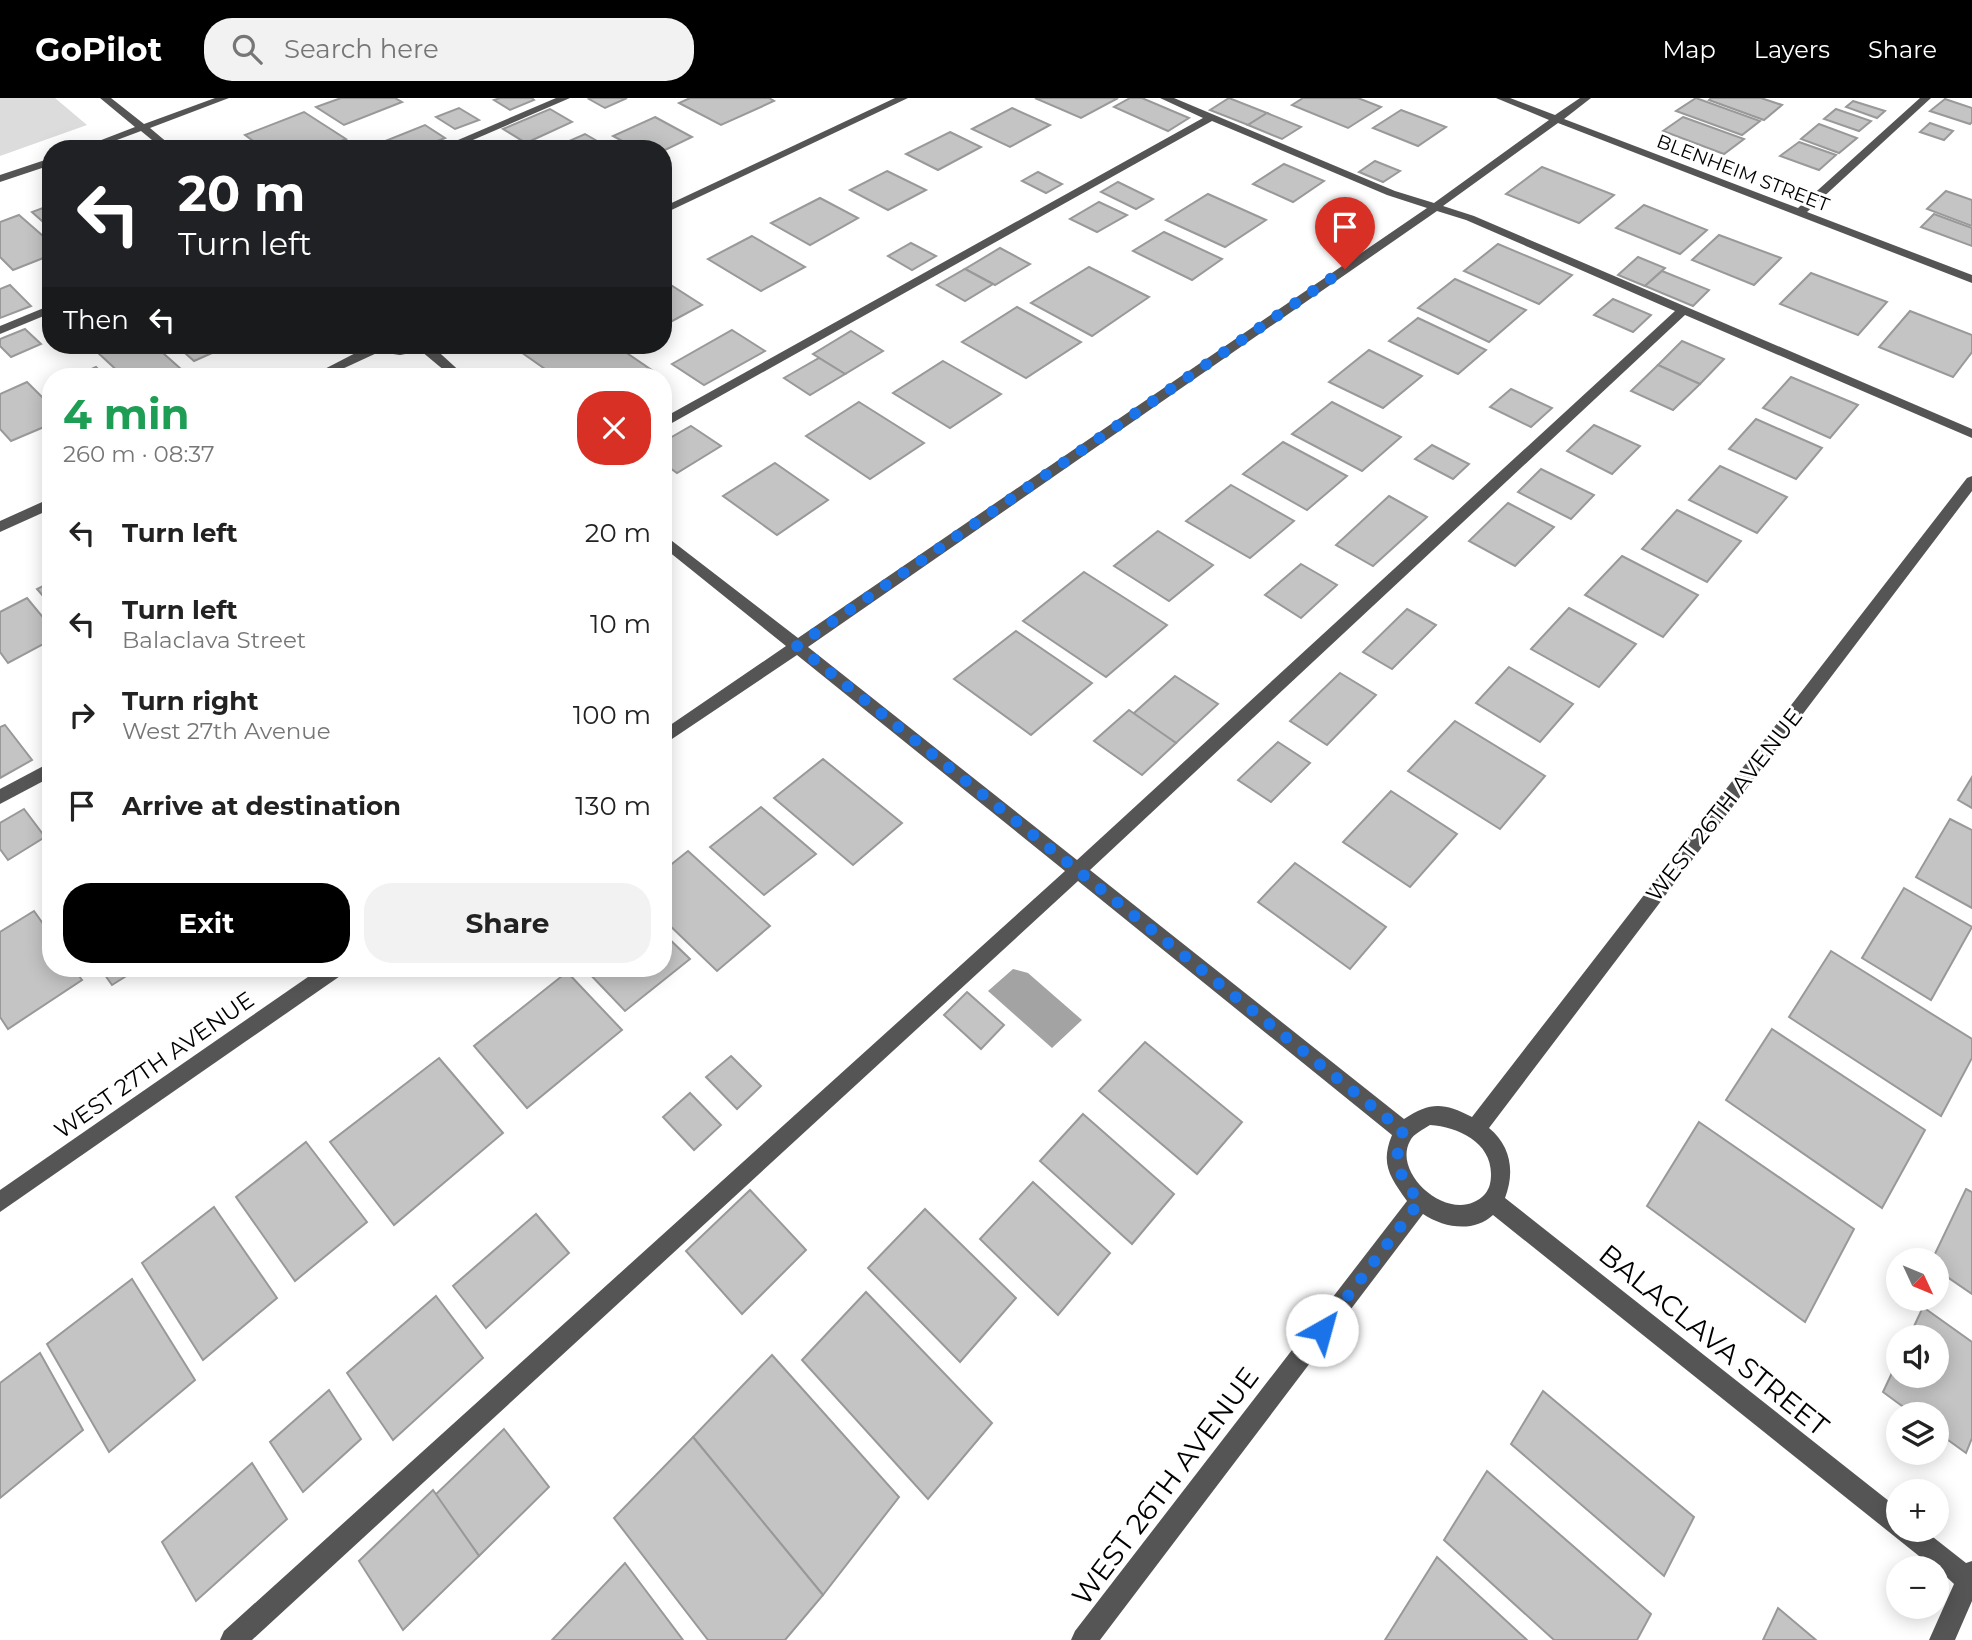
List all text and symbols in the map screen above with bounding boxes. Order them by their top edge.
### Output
search box [204,18,694,81]
text: GoPilot [35,29,162,69]
icon: search [228,30,266,68]
text: Search here [284,33,439,65]
text: Map [1662,35,1716,64]
text: Layers [1754,35,1830,64]
text: Share [1868,35,1937,64]
street label: BLENHEIM STREET [1653,129,1833,217]
text: 20 m [178,164,305,223]
icon: left [63,168,154,259]
pin [1315,197,1375,269]
icon: arrive [1326,208,1364,246]
text: Turn left [178,224,312,263]
icon: left [143,301,181,339]
text: Then [63,304,129,336]
text: 4 min [63,388,190,440]
button: close [577,391,651,465]
text: 260 m · 08:37 [63,440,215,468]
icon: left [63,514,101,552]
text: Turn left [122,517,238,549]
text: 20 m [585,517,651,549]
text: Turn left [122,594,238,626]
icon: left [63,605,101,643]
text: 10 m [590,608,651,640]
text: Balaclava Street [122,626,306,654]
text: Turn right [122,685,258,717]
icon: right [63,696,101,734]
text: 100 m [573,699,651,731]
street label: WEST 26TH AVENUE [1640,703,1808,907]
text: West 27th Avenue [122,717,331,745]
icon: arrive [63,787,101,825]
text: Arrive at destination [122,790,401,822]
text: 130 m [575,790,651,822]
button: Exit [63,883,350,963]
button: Share [364,883,651,963]
street label: WEST 27TH AVENUE [49,985,259,1145]
street label: BALACLAVA STREET [1592,1237,1836,1443]
north arrow [1886,1248,1950,1311]
map controls [1886,1248,1949,1619]
position arrow [1285,1293,1359,1367]
button: sound [1886,1325,1949,1388]
street label: WEST 26TH AVENUE [1064,1360,1266,1612]
button: layers [1886,1402,1949,1465]
button: + [1886,1479,1949,1542]
button: − [1886,1556,1949,1619]

